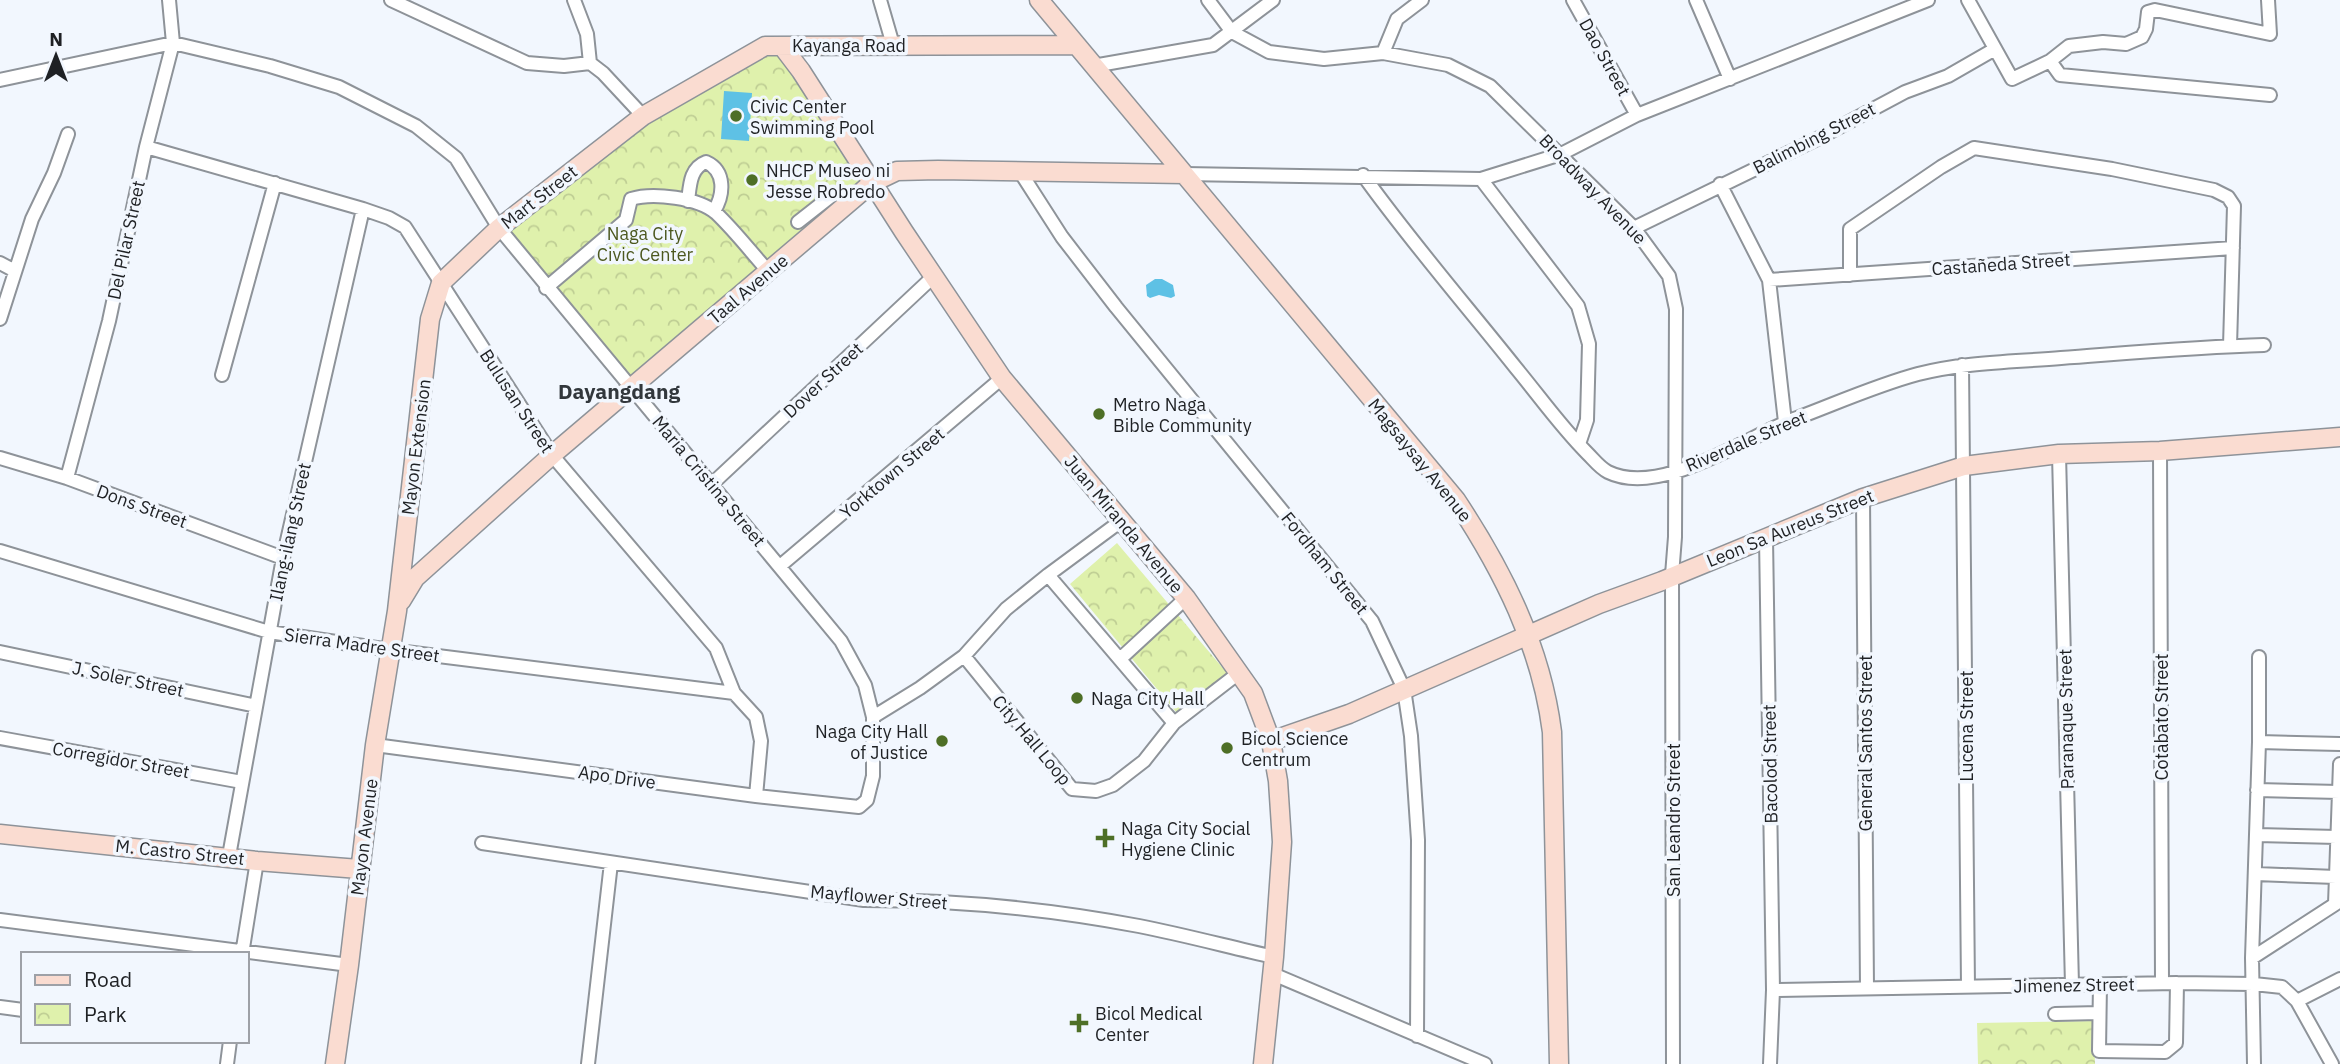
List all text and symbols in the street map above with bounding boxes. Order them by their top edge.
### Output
street label: Dao Street [1574,14,1636,100]
north arrow [21,21,91,91]
text: N [49,27,63,51]
street label: Kayanga Road [792,34,906,57]
place label: Civic Center Swimming Pool [750,95,874,139]
street label: Balimbing Street [1749,97,1879,179]
marker: Civic Center Swimming Pool [728,108,744,124]
street label: Broadway Avenue [1534,129,1652,249]
place label: NHCP Museo ni Jesse Robredo [766,159,890,203]
street label: Mart Street [496,160,582,234]
marker: NHCP Museo ni Jesse Robredo [744,172,760,188]
street label: Del Pilar Street [102,178,150,302]
park label: Naga City Civic Center [597,222,694,266]
street label: Castañeda Street [1931,248,2071,280]
street label: Taal Avenue [703,249,793,329]
street label: Dover Street [778,337,868,423]
street label: Bulusan Street [475,345,559,457]
district label: Dayangdang [558,377,680,405]
street label: Mayon Extension [396,378,436,516]
place label: Metro Naga Bible Community [1113,393,1252,437]
street label: Magsaysay Avenue [1363,393,1477,527]
street label: Riverdale Street [1682,405,1810,477]
marker: Metro Naga Bible Community [1091,406,1107,422]
street label: Maria Cristina Street [647,411,771,551]
street label: Yorktown Street [835,423,949,523]
street label: Juan Miranda Avenue [1059,450,1189,598]
street label: Ilang-ilang Street [264,461,316,603]
street label: Dons Street [94,479,190,533]
street label: Leon Sa Aureus Street [1703,484,1877,572]
street label: Fordham Street [1276,507,1374,619]
street label: Sierra Madre Street [283,623,441,667]
street label: Paranaque Street [2053,649,2079,789]
street label: Cotabato Street [2150,653,2173,781]
street label: General Santos Street [1854,655,1877,831]
street label: J. Soler Street [70,656,186,702]
street label: Lucena Street [1955,670,1978,782]
place label: Naga City Hall [1091,687,1204,710]
street label: City Hall Loop [988,690,1076,790]
marker: Naga City Hall [1069,690,1085,706]
street label: Bacolod Street [1757,704,1783,824]
place label: Naga City Hall of Justice [815,720,928,764]
place label: Bicol Science Centrum [1241,727,1348,771]
marker: Naga City Hall of Justice [934,733,950,749]
street label: Corregidor Street [51,737,191,783]
marker: Bicol Science Centrum [1219,740,1235,756]
street label: San Leandro Street [1662,743,1685,897]
street label: Apo Drive [577,760,657,794]
street label: Mayon Avenue [345,777,383,897]
place label: Naga City Social Hygiene Clinic [1121,817,1251,861]
marker: Naga City Social Hygiene Clinic [1095,828,1115,848]
street label: M. Castro Street [114,834,246,870]
street label: Mayflower Street [809,880,949,914]
legend [21,952,248,1043]
text: Road [84,965,132,993]
street label: Jimenez Street [2013,972,2135,998]
text: Park [84,1000,127,1028]
place label: Bicol Medical Center [1095,1002,1203,1046]
marker: Bicol Medical Center [1069,1013,1089,1033]

